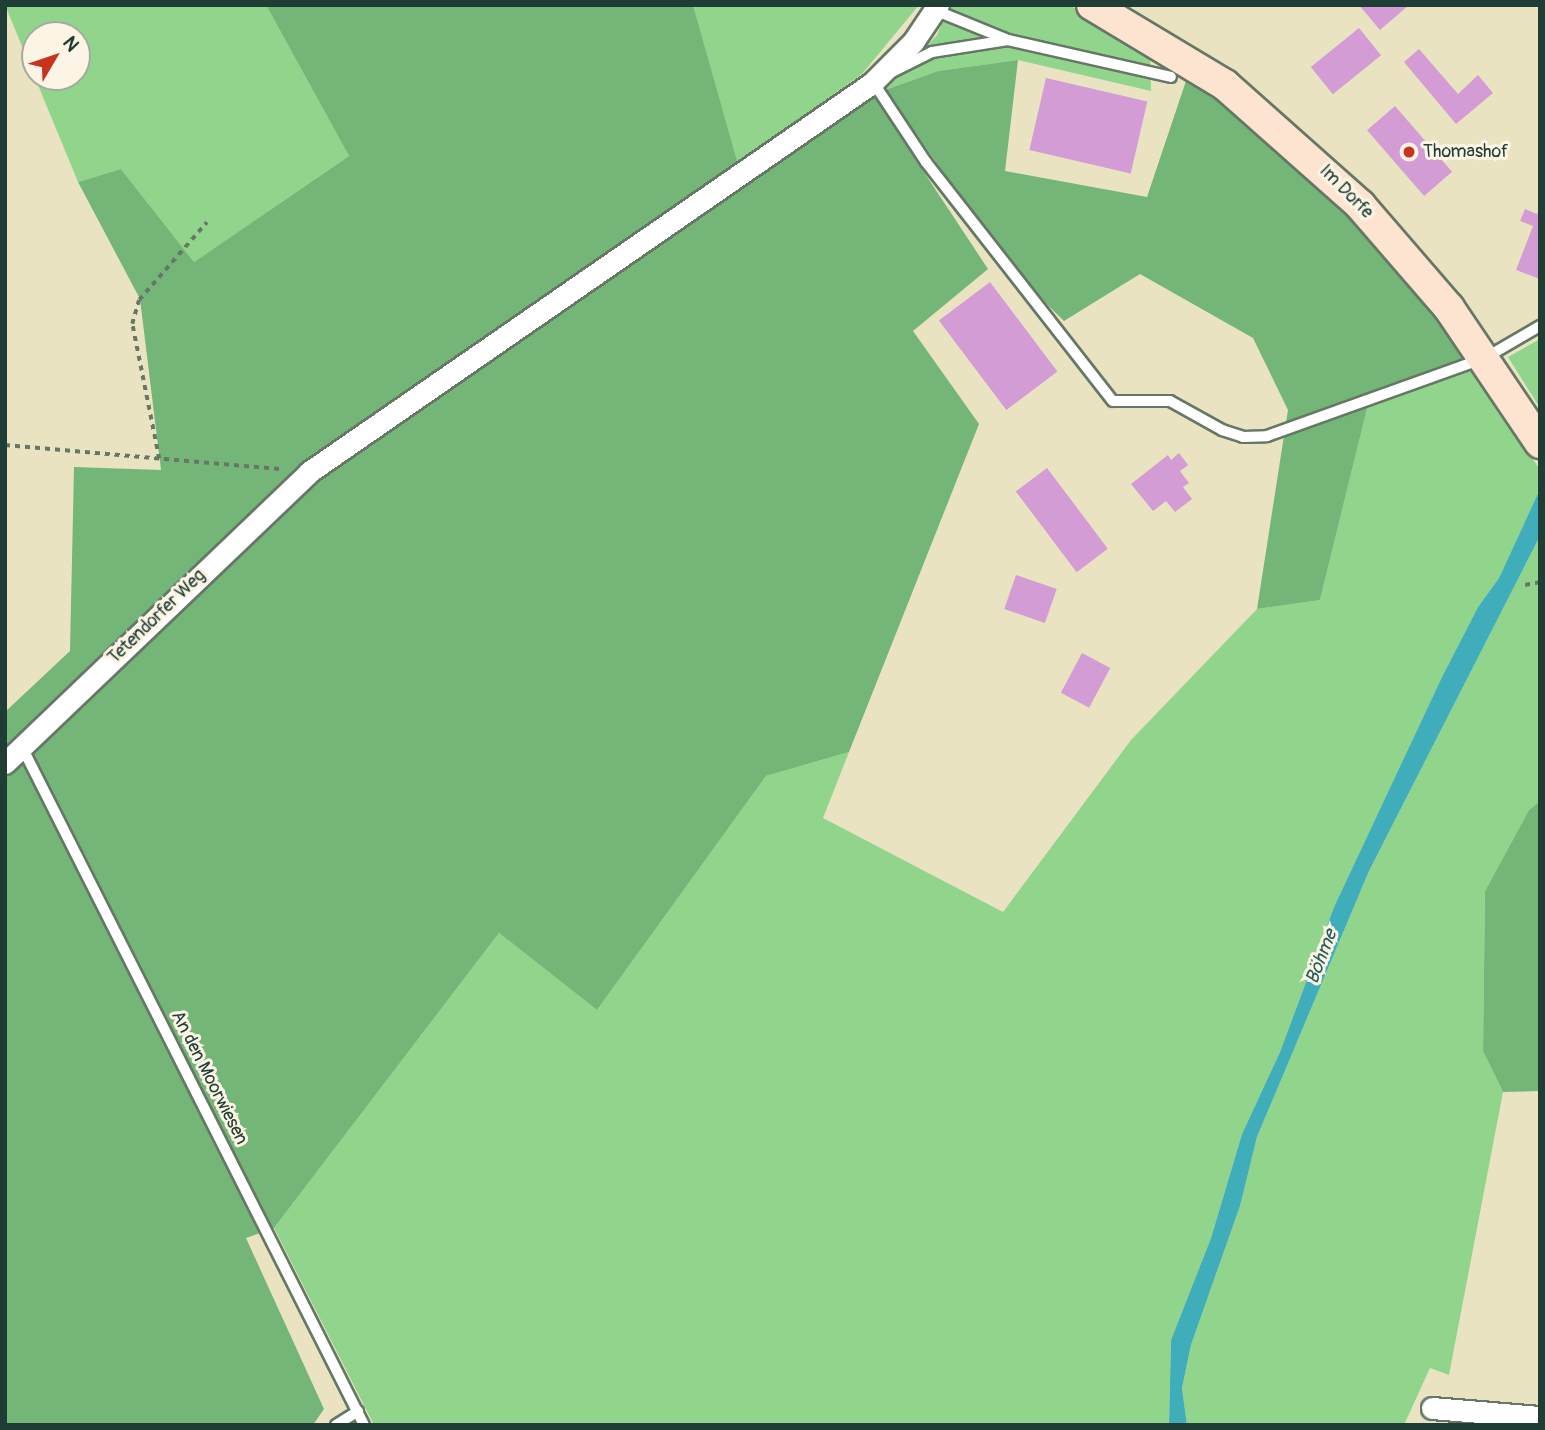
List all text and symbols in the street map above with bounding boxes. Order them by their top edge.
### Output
north arrow [21,21,91,91]
text: N [57,31,84,57]
place label: Thomashof [1423,141,1508,163]
marker: Thomashof [1401,144,1417,160]
street label: Im Dorfe [1315,161,1377,223]
street label: Tetendorfer Weg [104,565,210,669]
water label: Böhme [1301,927,1343,987]
street label: An den Moorwiesen [166,1008,252,1148]

